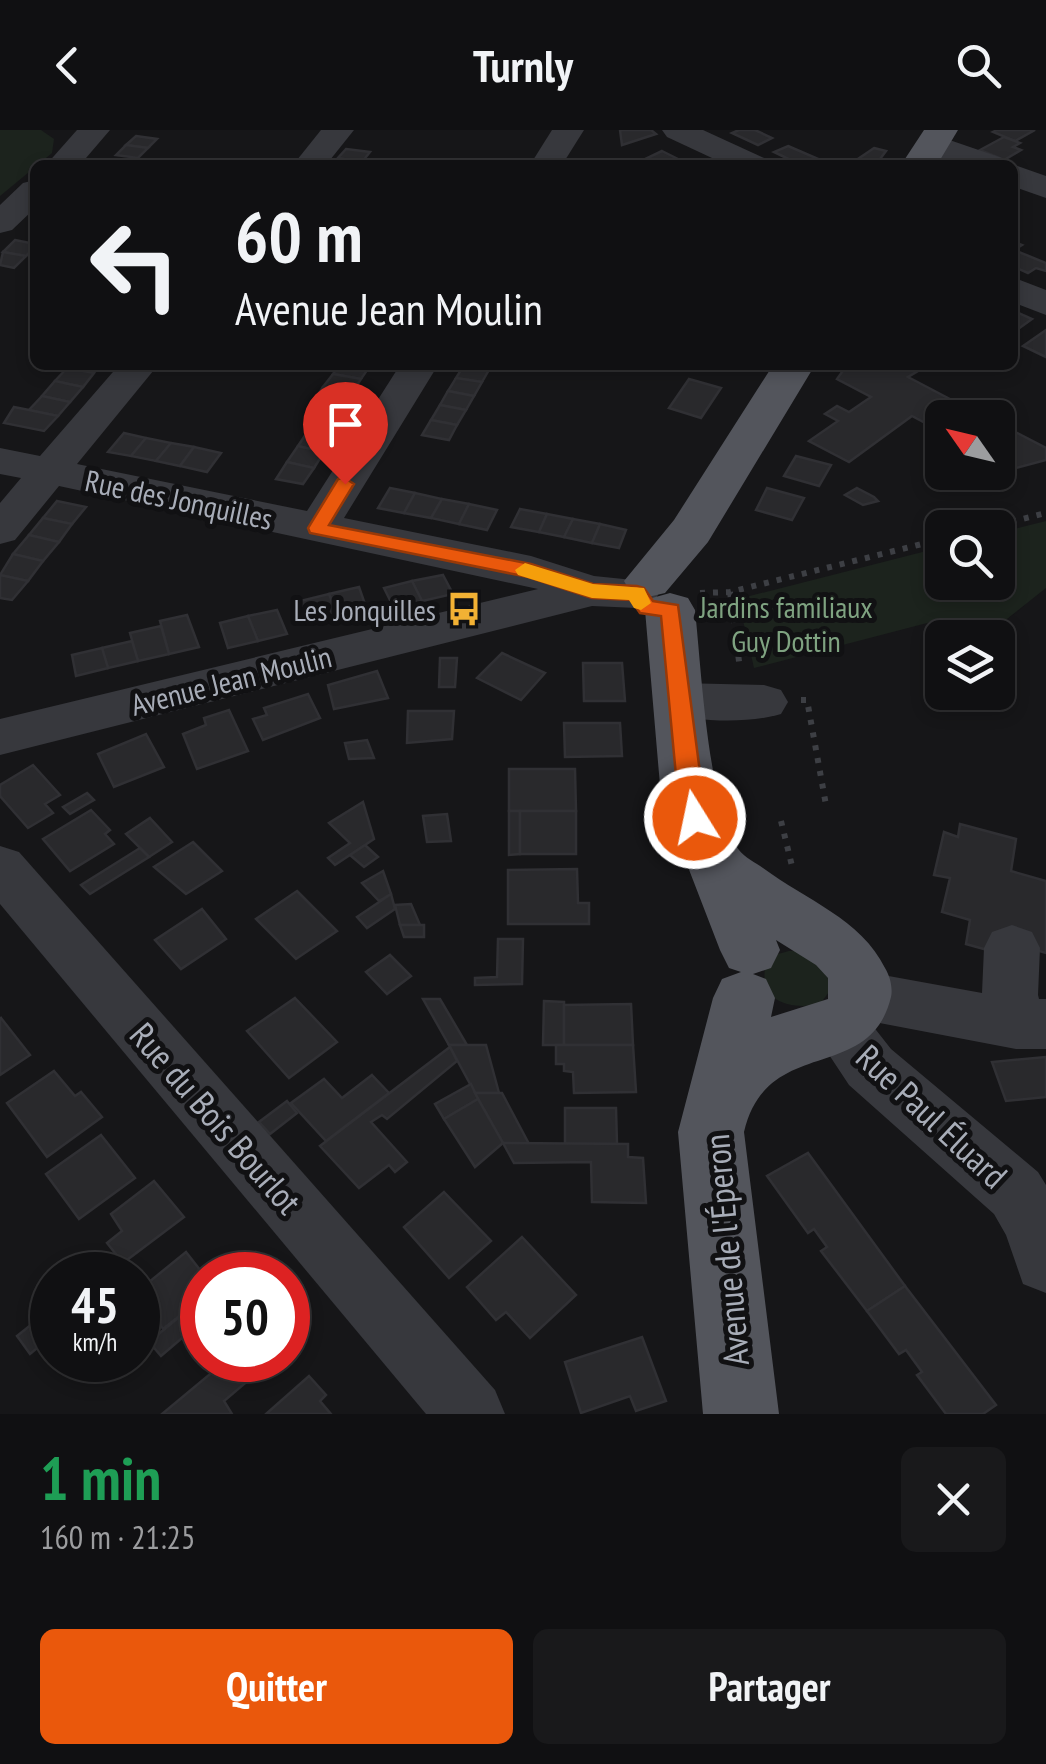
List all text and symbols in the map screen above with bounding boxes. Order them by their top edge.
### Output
text: Turnly [473,36,573,94]
icon: back [40,38,95,93]
icon: search [951,38,1006,93]
text: 60 m [235,191,363,281]
icon: left [70,200,200,330]
text: Avenue Jean Moulin [235,279,543,337]
pin [303,382,388,485]
icon: arrive [318,397,373,452]
north arrow [925,400,1015,490]
map controls [925,400,1015,710]
street label: Rue des Jonquilles [82,460,276,538]
button: search [925,510,1015,600]
park label: Jardins familiaux Guy Dottin [698,587,873,660]
place label: Les Jonquilles [294,590,436,629]
bus stop icon: Les Jonquilles [445,590,483,628]
button: layers [925,620,1015,710]
street label: Avenue Jean Moulin [127,636,335,724]
position arrow [643,766,747,870]
street label: Rue du Bois Bourlot [120,1013,312,1224]
street label: Rue Paul Éluard [847,1034,1017,1198]
street label: Avenue de l'Éperon [693,1132,759,1368]
speed limit sign: 50 [180,1252,310,1382]
text: 45 [71,1272,119,1337]
text: km/h [73,1326,117,1358]
text: 1 min [40,1439,161,1517]
button: close [901,1447,1006,1552]
text: 160 m · 21:25 [40,1516,195,1558]
button: Quitter [40,1629,513,1744]
button: Partager [533,1629,1006,1744]

